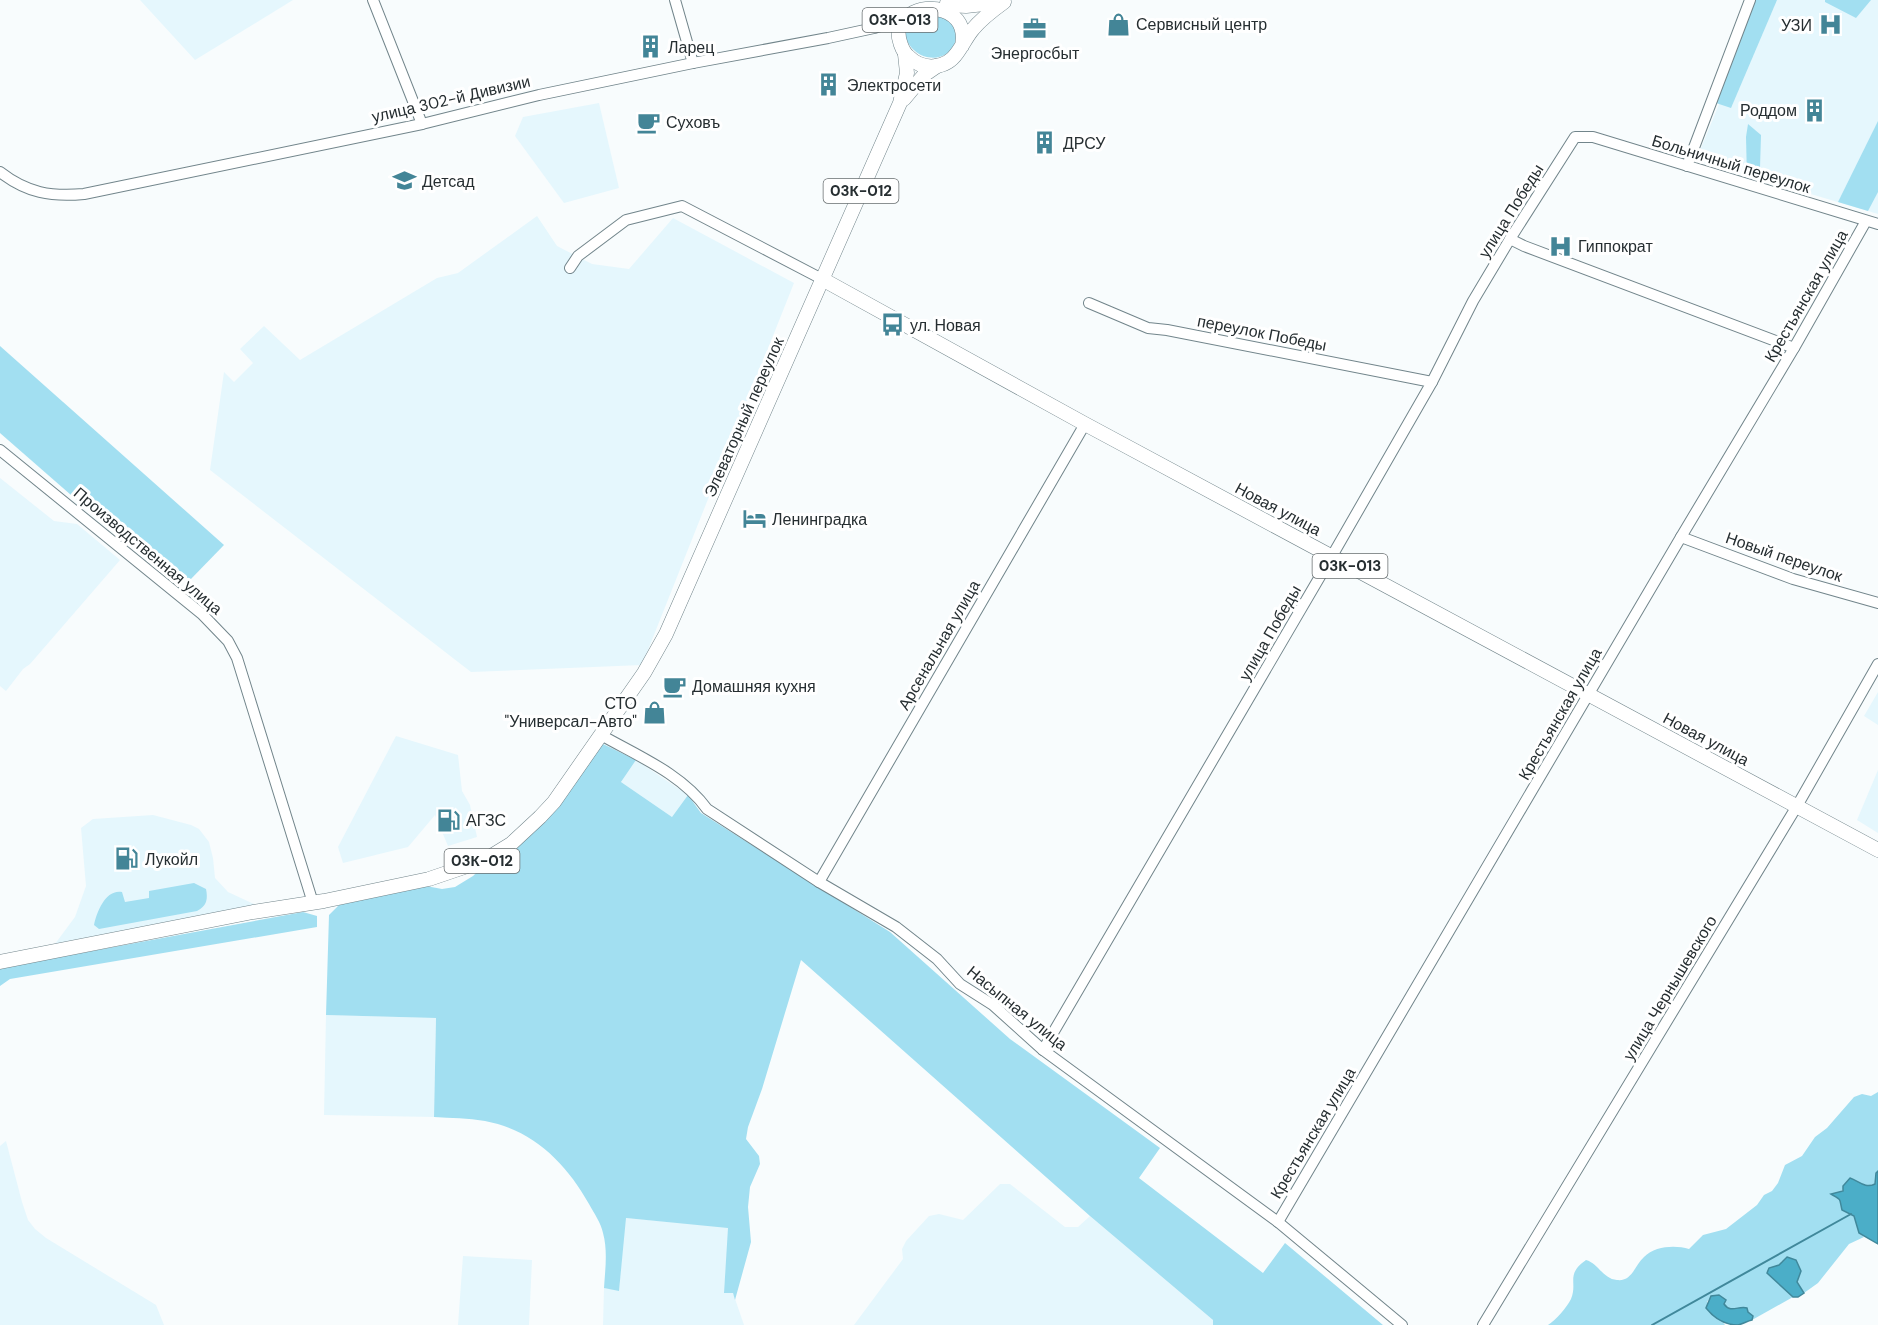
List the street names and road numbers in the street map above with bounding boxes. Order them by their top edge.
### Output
road number: 03К-013 [862,8,938,32]
street label: улица 302-й Дивизии [370,71,532,127]
street label: Больничный переулок [1649,130,1814,198]
street label: улица Победы [1474,160,1548,262]
road number: 03К-012 [824,179,898,203]
street label: Крестьянская улица [1760,226,1853,366]
street label: переулок Победы [1196,310,1328,356]
street label: Элеваторный переулок [699,333,789,500]
street label: Новая улица [1231,478,1325,541]
street label: Производственная улица [69,483,227,619]
street label: Новый переулок [1723,527,1846,587]
road number: 03К-013 [1312,554,1388,578]
street label: Арсенальная улица [893,576,985,714]
street label: улица Победы [1234,581,1306,685]
street label: Крестьянская улица [1514,644,1607,784]
street label: Новая улица [1659,708,1753,771]
road number: 03К-012 [444,849,520,873]
street label: улица Чернышевского [1618,912,1722,1064]
street label: Насыпная улица [962,961,1072,1055]
street label: Крестьянская улица [1266,1063,1361,1202]

